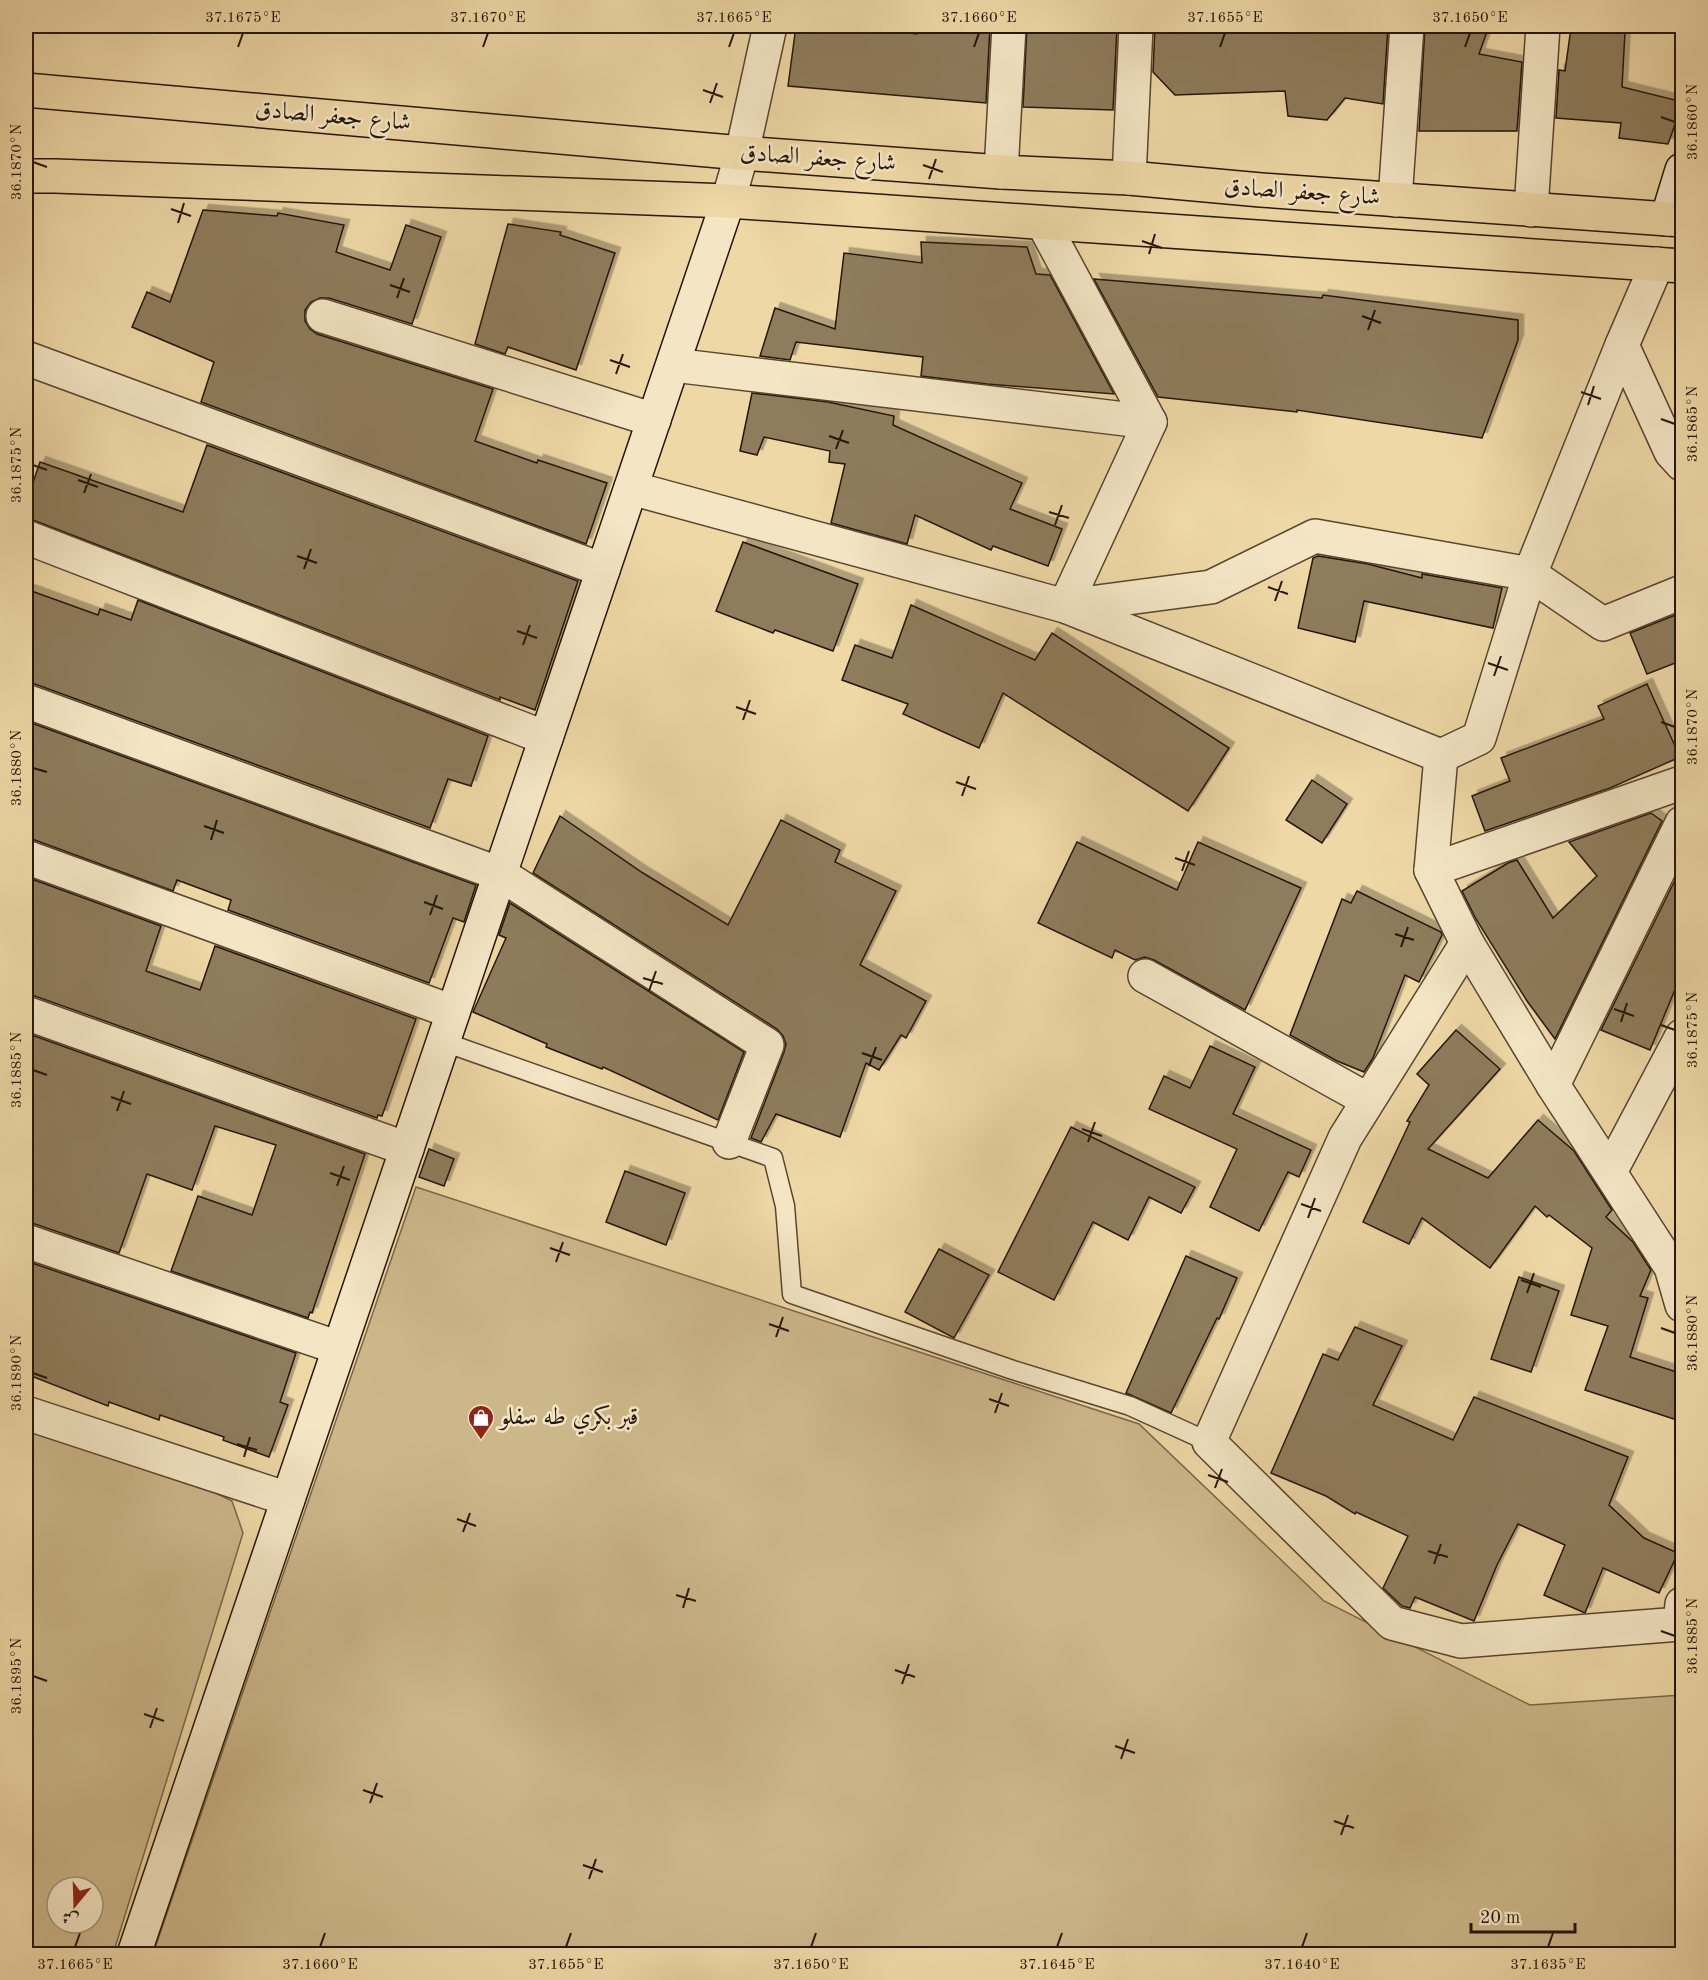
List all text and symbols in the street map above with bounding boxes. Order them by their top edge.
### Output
text: 37.1675°E [205,11,281,26]
text: 37.1670°E [450,11,526,26]
text: 37.1665°E [696,11,772,26]
text: 37.1660°E [941,11,1017,26]
text: 37.1655°E [1187,11,1263,26]
text: 37.1650°E [1432,11,1508,26]
text: 36.1860°N [1686,83,1701,160]
street label: شارع جعفر الصادق [254,98,412,142]
text: 36.1870°N [10,123,25,200]
street label: شارع جعفر الصادق [739,142,897,182]
street label: شارع جعفر الصادق [1223,176,1381,216]
text: 36.1865°N [1686,385,1701,462]
text: 36.1875°N [10,426,25,503]
text: 36.1870°N [1686,688,1701,765]
text: 36.1880°N [10,729,25,806]
text: 36.1875°N [1686,991,1701,1068]
text: 36.1885°N [10,1031,25,1108]
text: 36.1880°N [1686,1294,1701,1371]
text: 36.1890°N [10,1334,25,1411]
shop icon: قبر بكري طه سفلو [466,1403,496,1441]
place label: قبر بكري طه سفلو [497,1404,638,1435]
text: 36.1885°N [1686,1597,1701,1674]
text: 36.1895°N [10,1637,25,1714]
north arrow [45,1875,105,1935]
scale bar [1471,1896,1574,1934]
text: ش [61,1907,81,1927]
text: 20 m [1480,1909,1520,1927]
text: 37.1665°E [37,1958,113,1973]
text: 37.1660°E [282,1958,358,1973]
text: 37.1655°E [528,1958,604,1973]
text: 37.1650°E [773,1958,849,1973]
text: 37.1645°E [1019,1958,1095,1973]
text: 37.1640°E [1264,1958,1340,1973]
text: 37.1635°E [1510,1958,1586,1973]

